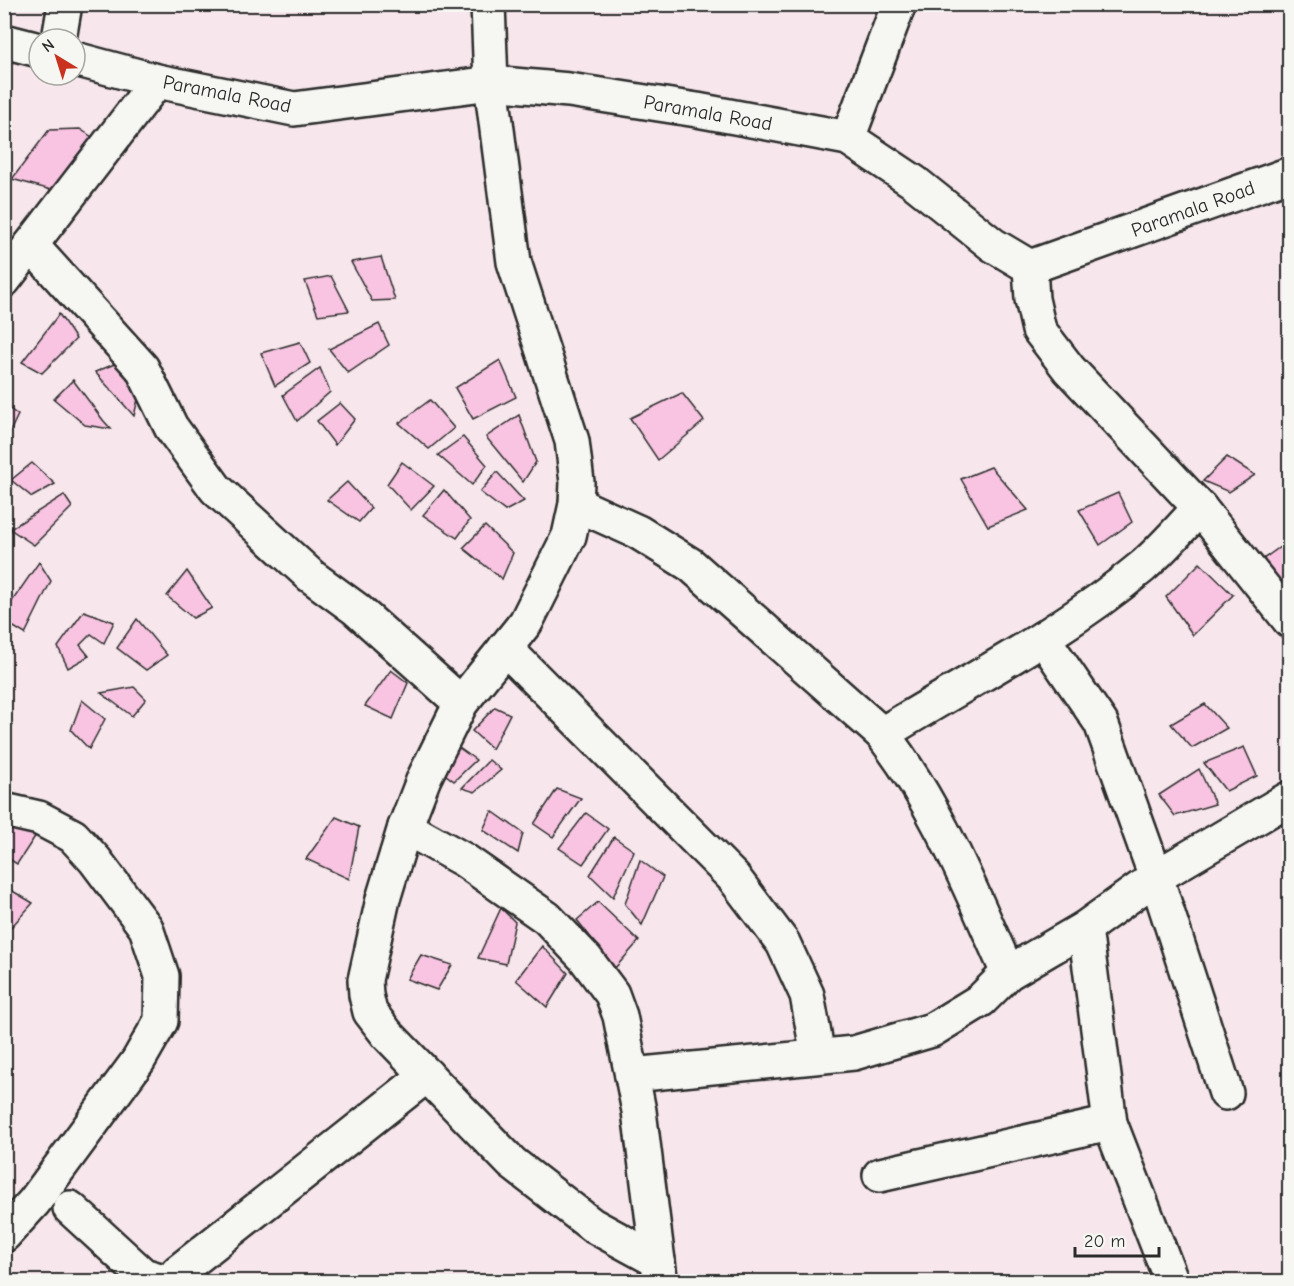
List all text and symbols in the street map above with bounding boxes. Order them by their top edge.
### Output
north arrow [27,27,87,87]
text: N [39,36,58,56]
street label: Paramala Road [161,70,293,118]
street label: Paramala Road [642,90,774,136]
street label: Paramala Road [1128,176,1258,242]
scale bar [1075,1220,1159,1258]
text: 20 m [1084,1231,1125,1252]

